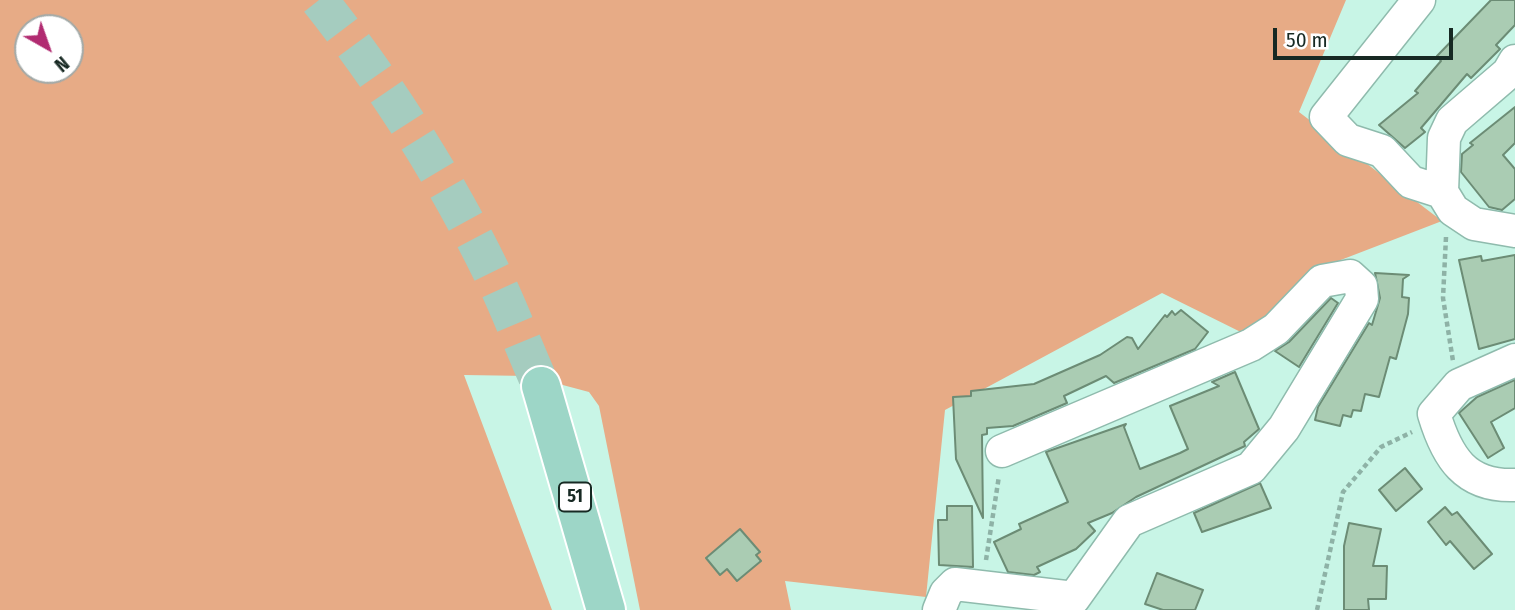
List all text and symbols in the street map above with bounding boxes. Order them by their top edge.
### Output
north arrow [14,14,84,84]
scale bar [1277,14,1457,58]
text: 50 m [1286,27,1328,53]
text: N [50,51,73,76]
road number: 51 [559,482,591,512]

